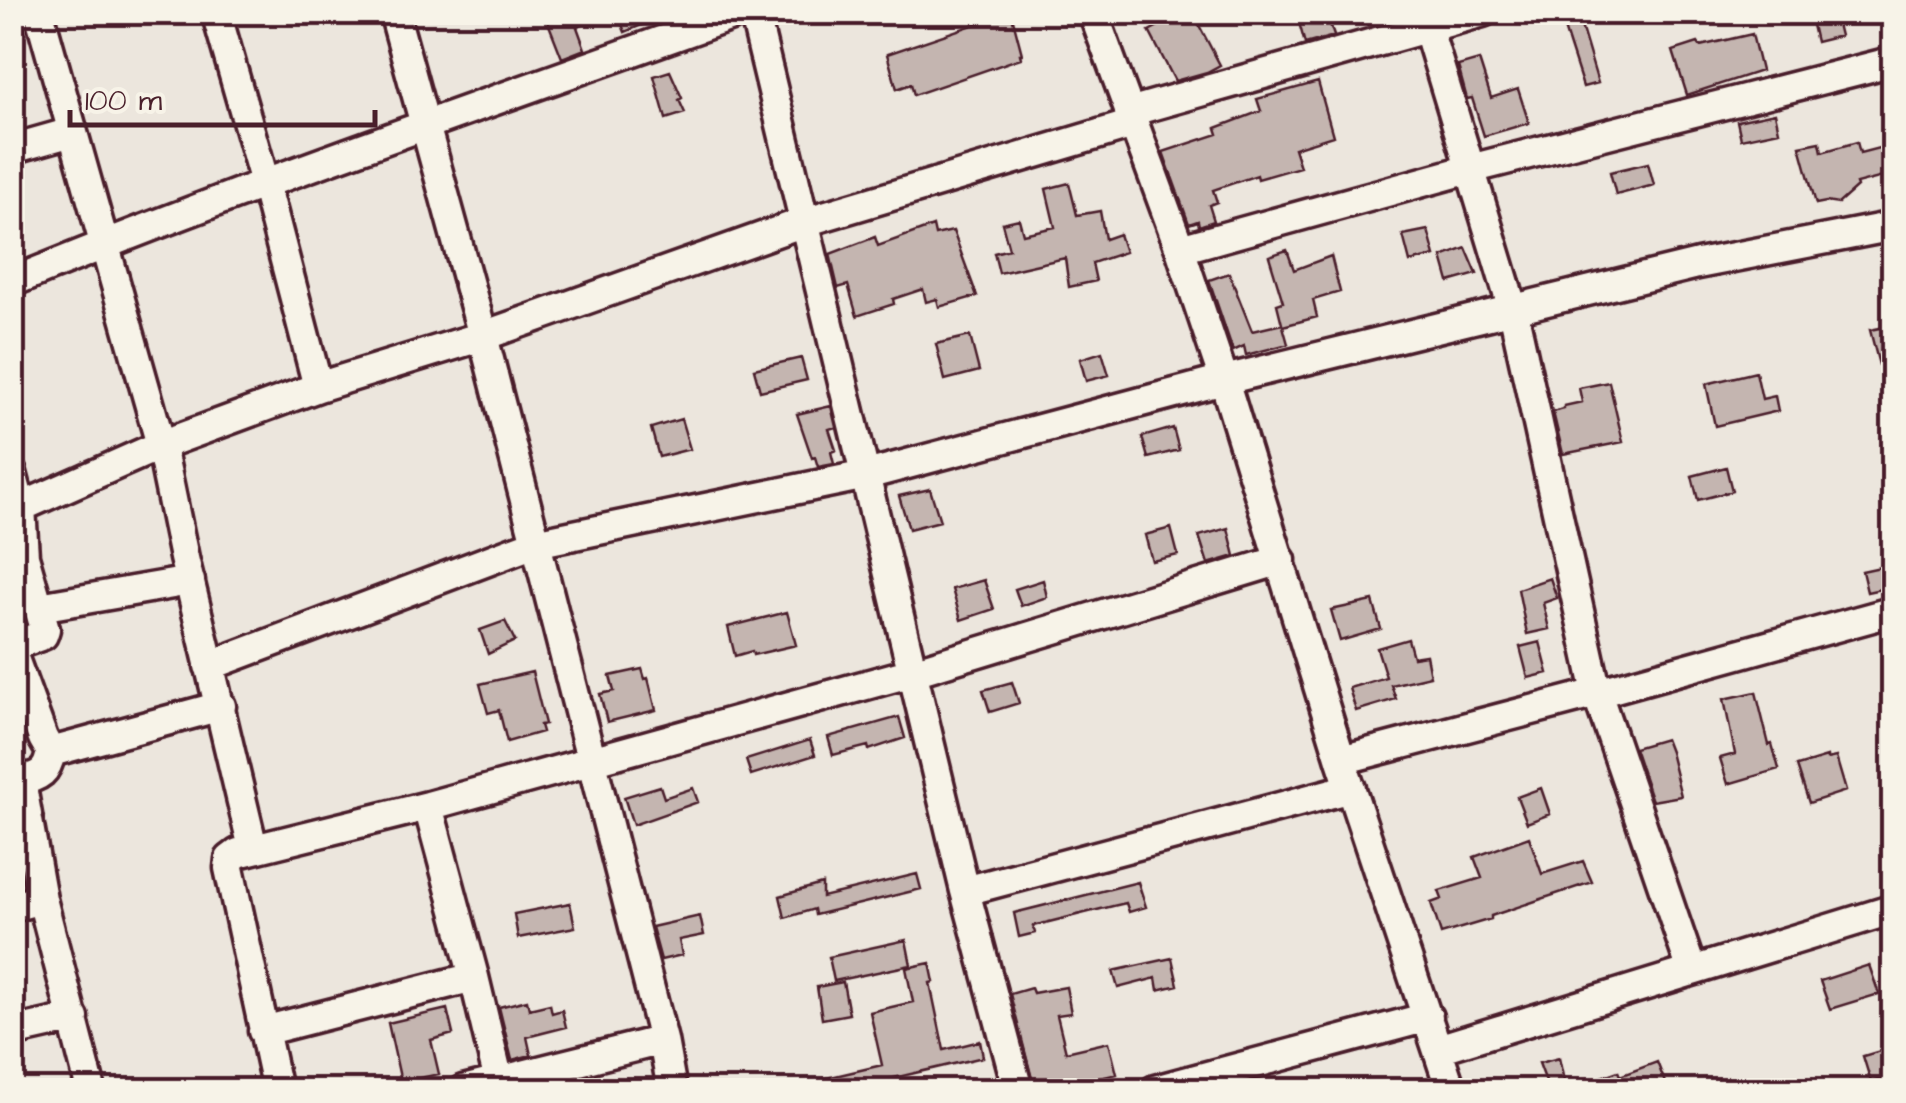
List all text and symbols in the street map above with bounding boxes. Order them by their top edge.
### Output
scale bar [70,65,375,127]
text: 100 m [85,80,163,122]

